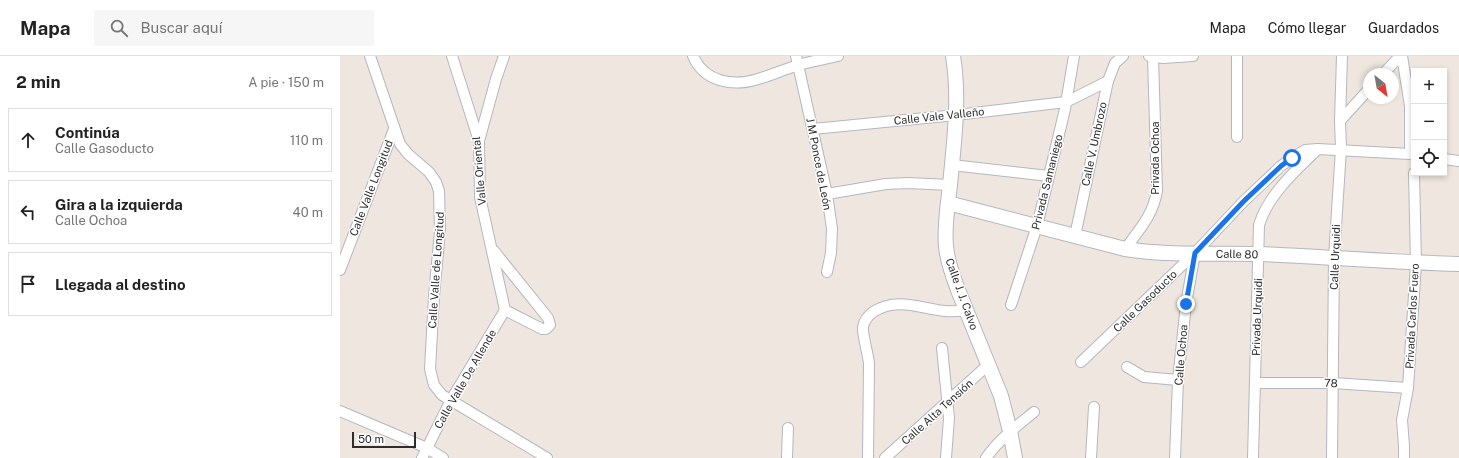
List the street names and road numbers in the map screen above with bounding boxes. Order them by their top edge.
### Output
street label: Calle V. Umbrozo [1079,101,1109,187]
street label: Calle Vale Valleño [893,105,985,127]
street label: J M Ponce de León [804,117,834,211]
street label: Privada Ochoa [1149,121,1161,195]
street label: Privada Samaniego [1029,133,1065,231]
street label: Valle Oriental [470,136,488,206]
street label: Calle Valle Longitud [347,138,395,238]
street label: Calle Valle de Longitud [426,211,446,329]
street label: Calle Urquidi [1328,224,1342,290]
street label: Calle 80 [1216,248,1259,260]
street label: Calle J. J. Calvo [943,257,981,331]
street label: Privada Carlos Fuero [1403,263,1421,369]
street label: Calle Gasoducto [1111,268,1179,334]
street label: Privada Urquidi [1250,278,1264,356]
street label: Calle Ochoa [1172,324,1190,386]
street label: Calle Valle De Allende [432,327,498,431]
street label: Calle Alta Tensión [899,377,975,447]
street label: 78 [1324,377,1338,389]

